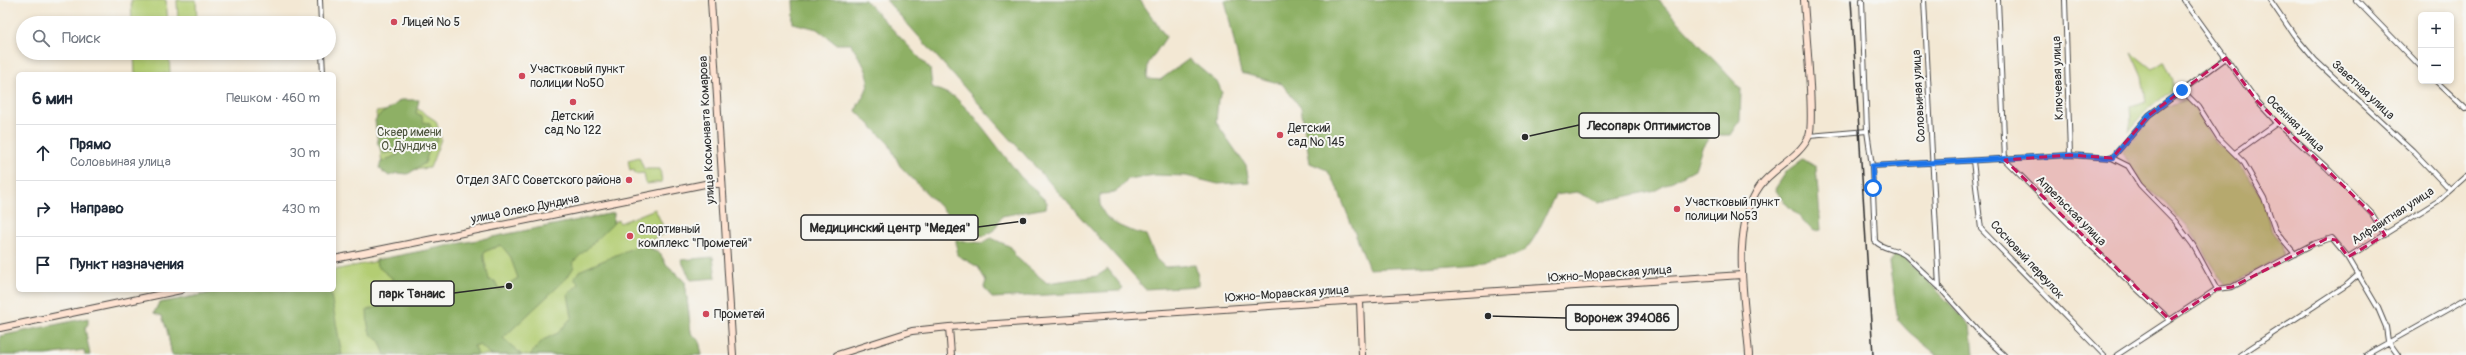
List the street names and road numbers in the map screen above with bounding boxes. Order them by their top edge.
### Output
street label: Ключевая улица [2049,35,2067,120]
street label: Соловьиная улица [1909,49,1929,143]
street label: улица Космонавта Комарова [696,55,718,205]
street label: Заветная улица [2329,57,2398,123]
street label: Осенняя улица [2263,92,2328,156]
street label: Апрельская улица [2033,173,2110,250]
street label: Алфавитная улица [2349,184,2437,248]
street label: улица Олеко Дундича [469,191,581,227]
street label: Сосновый переулок [1987,218,2067,302]
street label: Южно-Моравская улица [1548,262,1673,286]
street label: Южно-Моравская улица [1225,282,1350,306]

